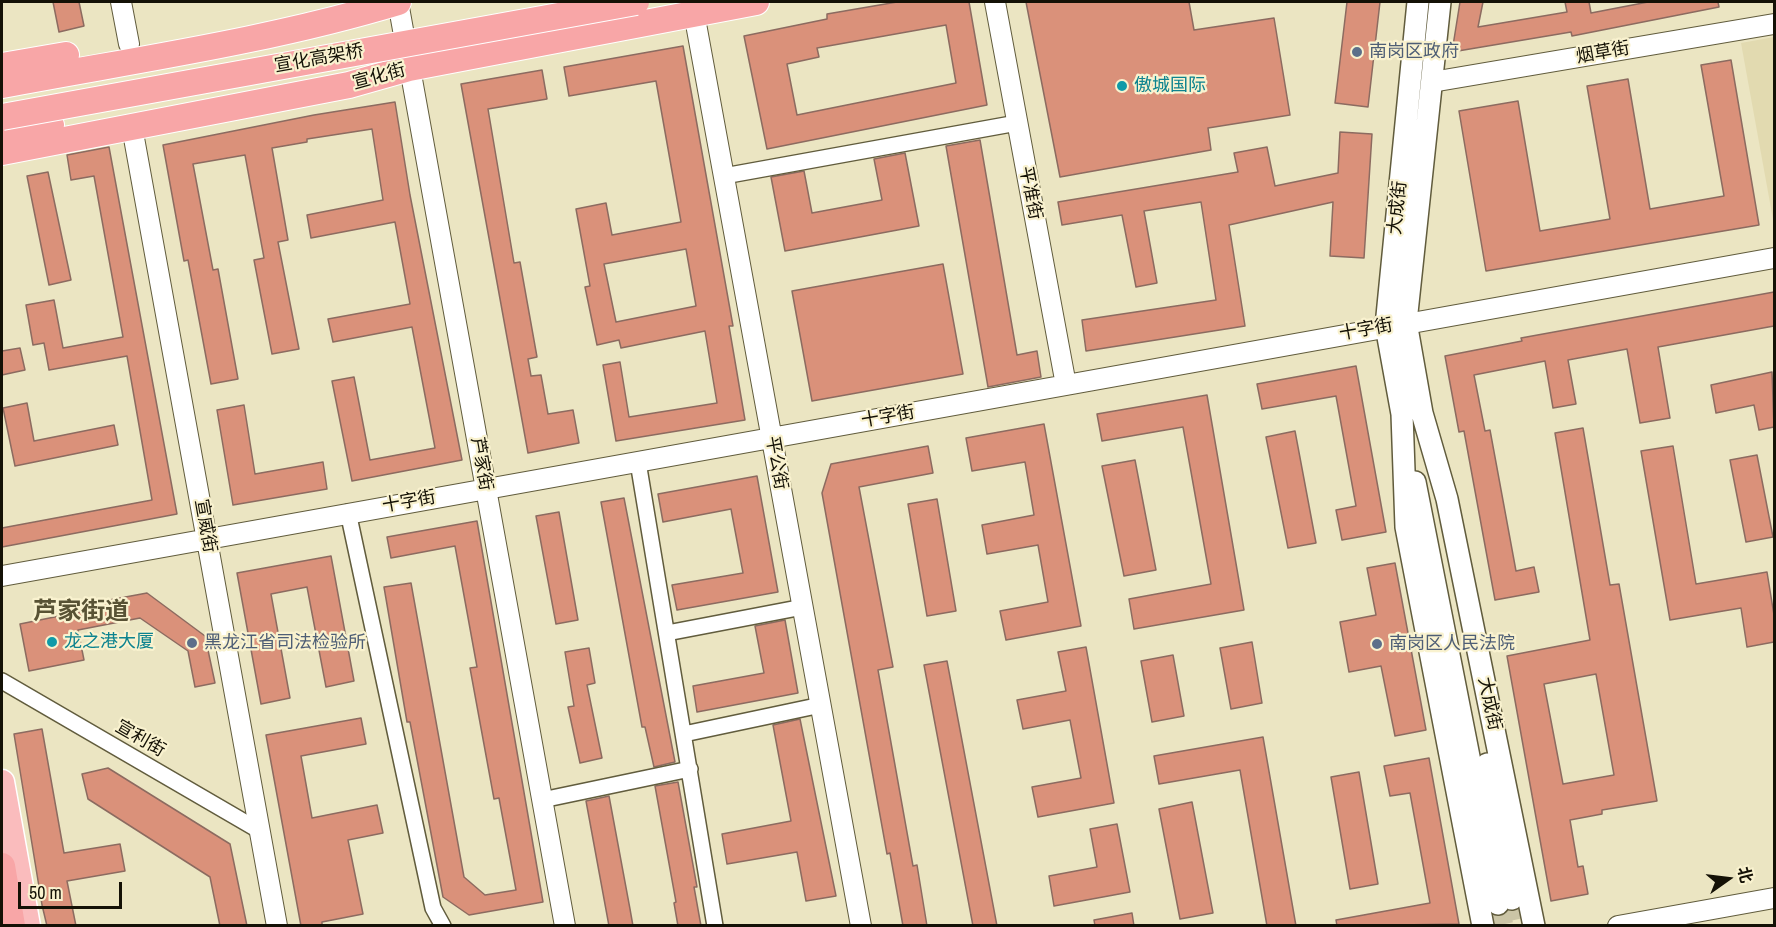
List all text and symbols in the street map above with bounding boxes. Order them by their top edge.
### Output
street label: 烟草街 [1575,38,1631,68]
street label: 宣化高架桥 [273,41,365,77]
place label: 南岗区政府 [1369,41,1459,63]
marker: 南岗区政府 [1350,45,1364,59]
street label: 宣化街 [350,60,408,94]
place label: 傲城国际 [1134,75,1206,97]
marker: 傲城国际 [1115,79,1129,93]
street label: 平准街 [1014,164,1046,222]
street label: 大成街 [1384,180,1412,236]
street label: 十字街 [1338,315,1394,345]
street label: 十字街 [860,402,916,432]
street label: 平公街 [761,435,791,491]
street label: 芦家街 [466,436,496,492]
street label: 十字街 [381,487,437,517]
street label: 宣威街 [190,498,220,554]
district label: 芦家街道 [33,599,129,627]
place label: 龙之港大厦 [64,631,154,653]
place label: 黑龙江省司法检验所 [204,632,366,654]
place label: 南岗区人民法院 [1389,633,1515,655]
marker: 龙之港大厦 [45,635,59,649]
marker: 黑龙江省司法检验所 [185,636,199,650]
marker: 南岗区人民法院 [1370,637,1384,651]
street label: 大成街 [1473,675,1505,733]
street label: 宣利街 [111,716,169,762]
north arrow [1698,849,1758,909]
text: 北 [1733,864,1758,885]
scale bar [21,870,124,908]
text: 50 m [29,880,62,905]

